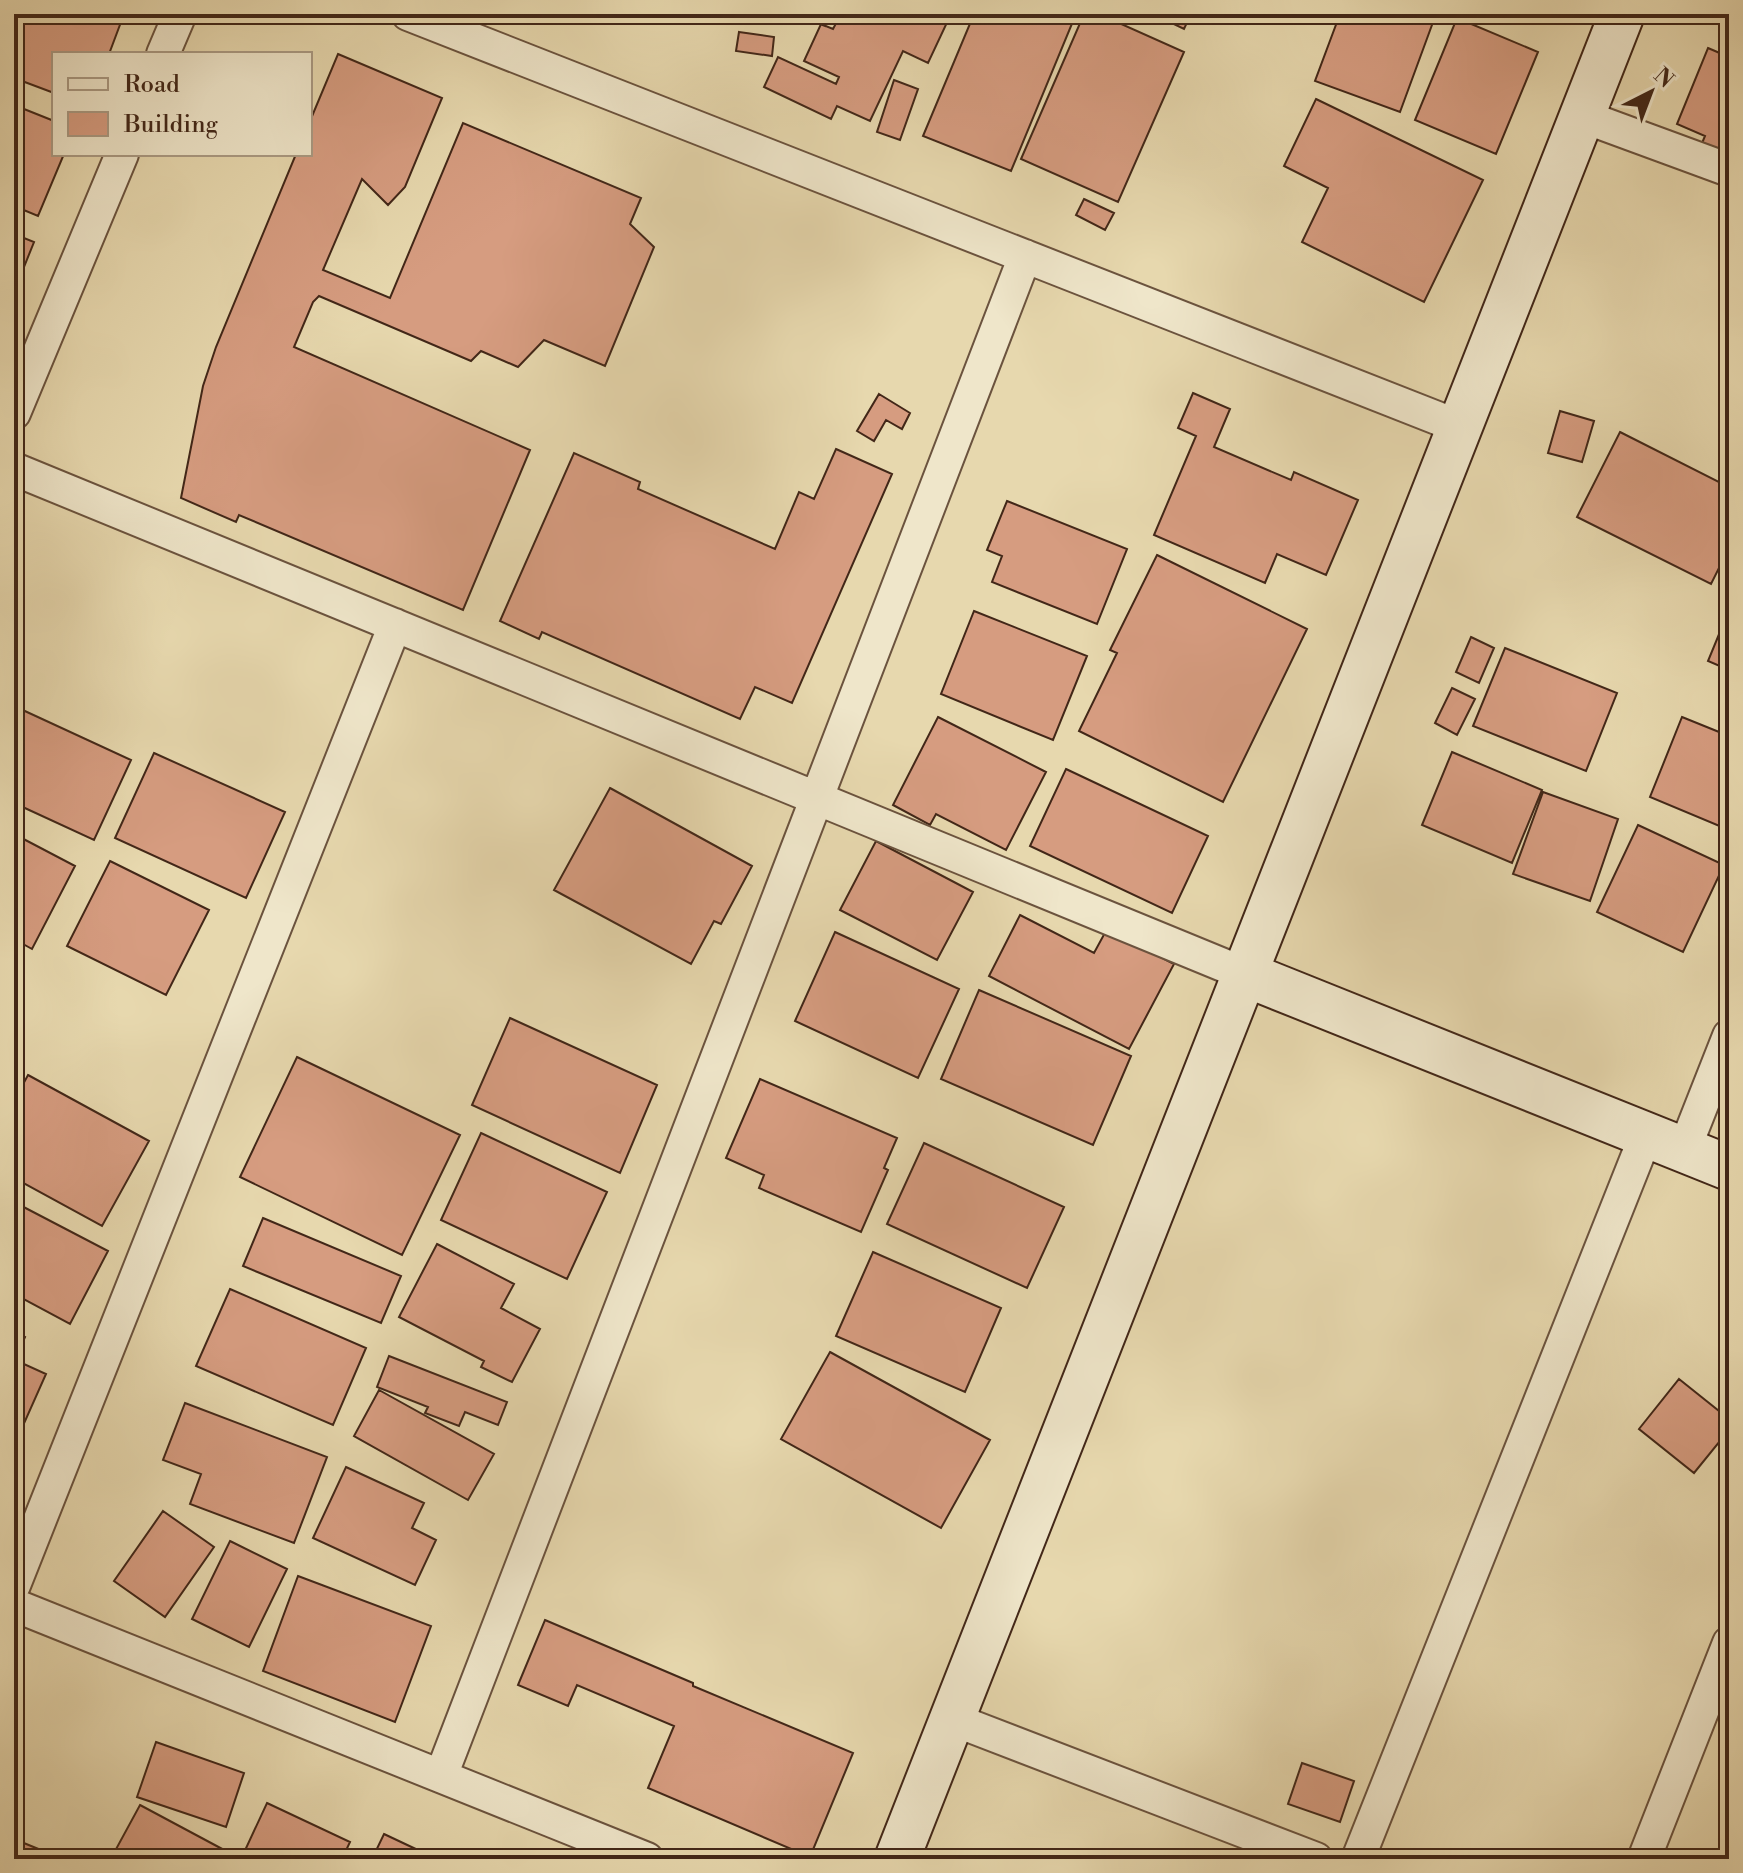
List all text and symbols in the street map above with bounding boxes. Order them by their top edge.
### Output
legend [52,52,312,156]
north arrow [1611,52,1691,132]
text: N [1648,62,1679,95]
text: Road [124,70,180,100]
text: Building [123,110,218,140]

